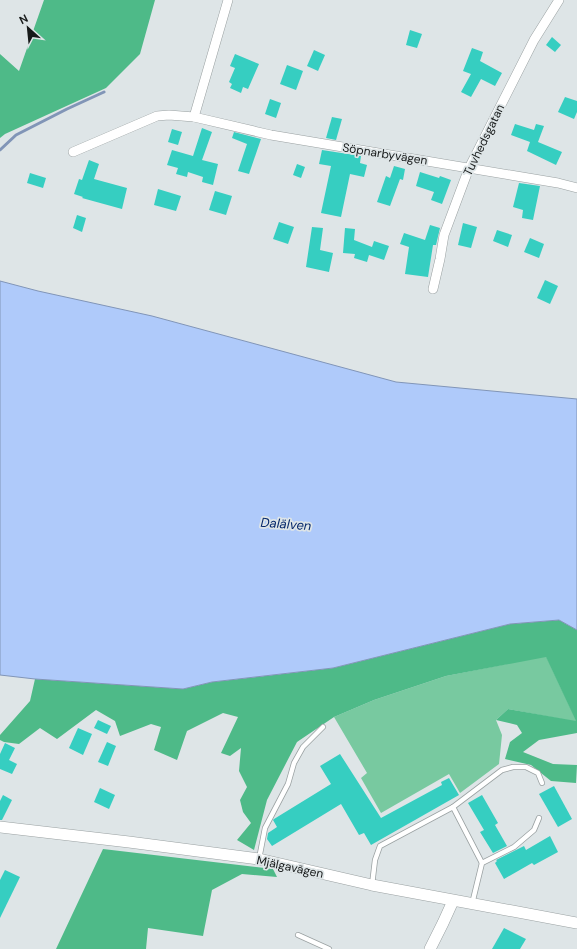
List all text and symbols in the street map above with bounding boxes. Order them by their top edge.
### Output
north arrow [8,8,48,48]
text: N [17,11,30,27]
street label: Tuvhedsgatan [460,101,508,178]
street label: Söpnarbyvägen [341,139,429,169]
water label: Dalälven [260,514,312,534]
street label: Mjälgavägen [255,852,325,882]

